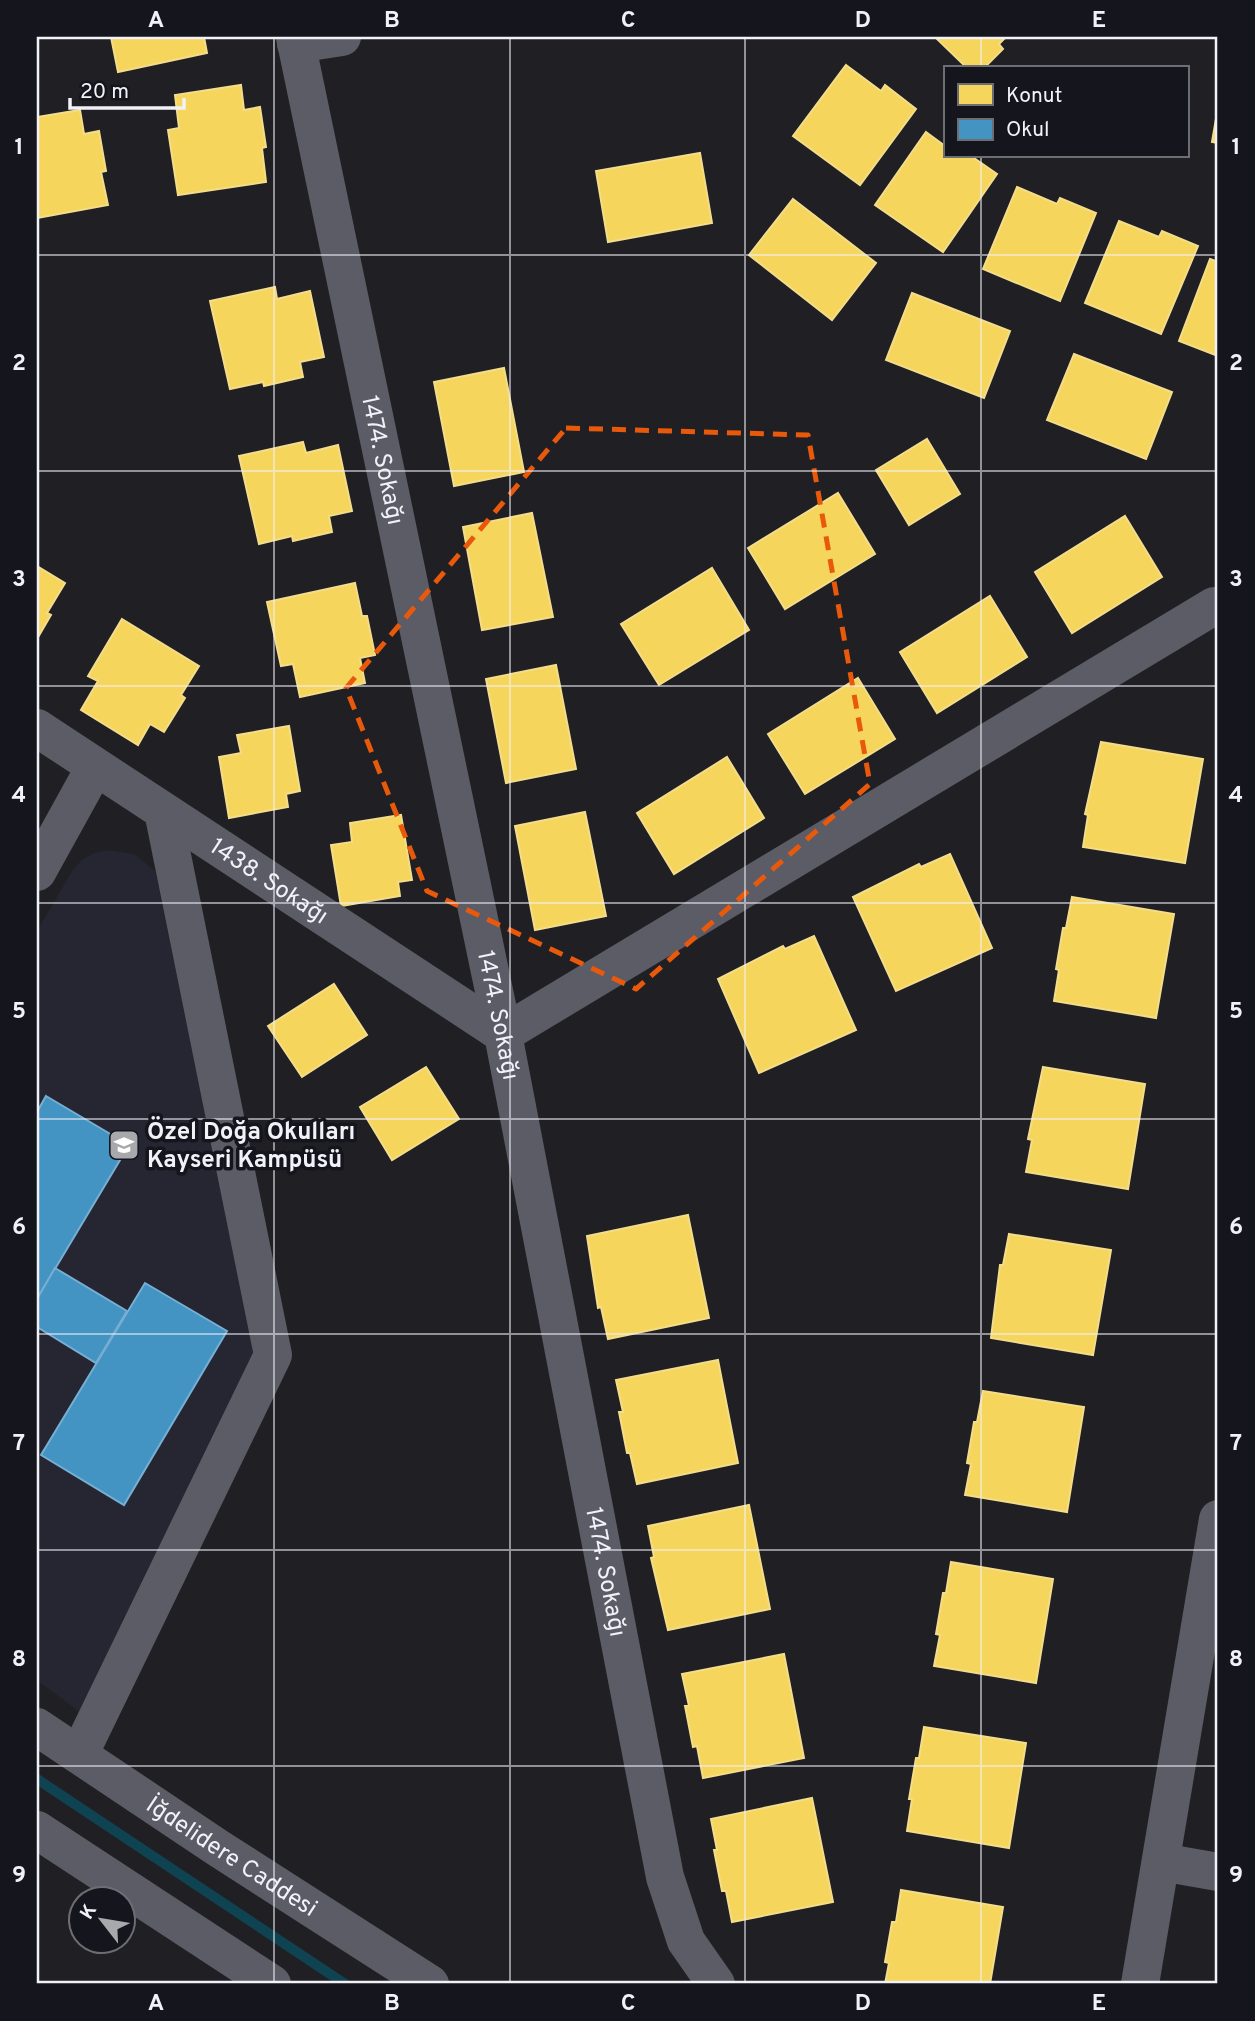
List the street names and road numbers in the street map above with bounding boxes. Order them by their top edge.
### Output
street label: 1474. Sokağı [353,393,409,528]
street label: 1438. Sokağı [203,832,333,932]
street label: 1474. Sokağı [469,948,524,1083]
street label: 1474. Sokağı [577,1505,632,1639]
street label: İğdelidere Caddesi [139,1790,322,1925]

